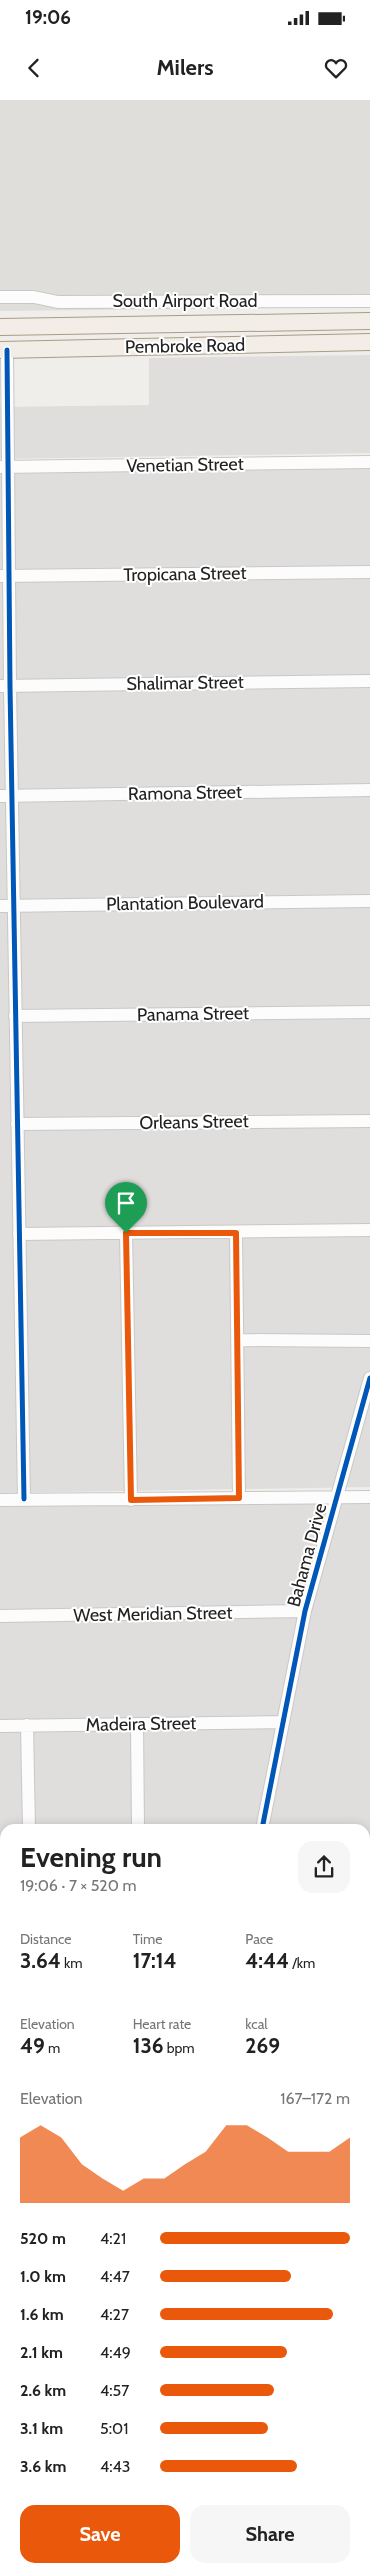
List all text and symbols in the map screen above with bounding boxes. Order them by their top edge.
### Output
text: 19:06 [25,6,71,29]
icon: back [20,54,48,82]
text: Milers [157,54,213,81]
icon: heart [322,54,350,82]
street label: South Airport Road [112,290,258,312]
street label: Pembroke Road [125,334,245,358]
street label: Venetian Street [126,453,244,477]
street label: Tropicana Street [123,562,247,586]
street label: Shalimar Street [126,671,244,695]
street label: Ramona Street [128,781,242,805]
street label: Plantation Boulevard [106,891,264,915]
street label: Panama Street [137,1002,249,1026]
street label: Orleans Street [139,1110,249,1134]
pin [105,1182,147,1233]
icon: arrive [112,1189,140,1217]
street label: Bahama Drive [283,1501,331,1609]
street label: West Meridian Street [73,1602,233,1626]
street label: Madeira Street [85,1712,197,1736]
text: Evening run [20,1840,162,1874]
button: share [298,1841,350,1893]
text: 19:06 · 7 × 520 m [20,1876,136,1895]
text: Distance [20,1930,72,1948]
text: Time [133,1930,162,1948]
text: Pace [245,1930,273,1948]
text: 3.64 [20,1948,61,1973]
text: 17:14 [133,1948,177,1973]
text: 4:44 [245,1948,289,1973]
text: km [61,1954,83,1972]
text: /km [289,1954,315,1972]
text: Elevation [20,2015,75,2033]
text: Heart rate [133,2015,191,2033]
text: kcal [245,2015,268,2033]
text: 49 [20,2033,45,2058]
text: 136 [133,2033,164,2058]
text: 269 [245,2033,280,2058]
text: m [45,2039,60,2057]
text: bpm [164,2039,195,2057]
text: Elevation [20,2089,83,2108]
text: 167–172 m [280,2089,350,2108]
text: 520 m [20,2229,66,2248]
text: 4:21 [100,2229,126,2248]
text: 1.0 km [20,2267,66,2286]
text: 4:47 [100,2267,130,2286]
text: 1.6 km [20,2305,64,2324]
text: 4:27 [100,2305,129,2324]
text: 2.1 km [20,2343,63,2362]
text: 4:49 [100,2343,131,2362]
text: 2.6 km [20,2381,66,2400]
text: 4:57 [100,2381,129,2400]
text: 3.1 km [20,2419,63,2438]
text: 5:01 [100,2419,128,2438]
text: 3.6 km [20,2457,66,2476]
text: 4:43 [100,2457,130,2476]
button: Save [20,2505,180,2563]
button: Share [190,2505,350,2563]

